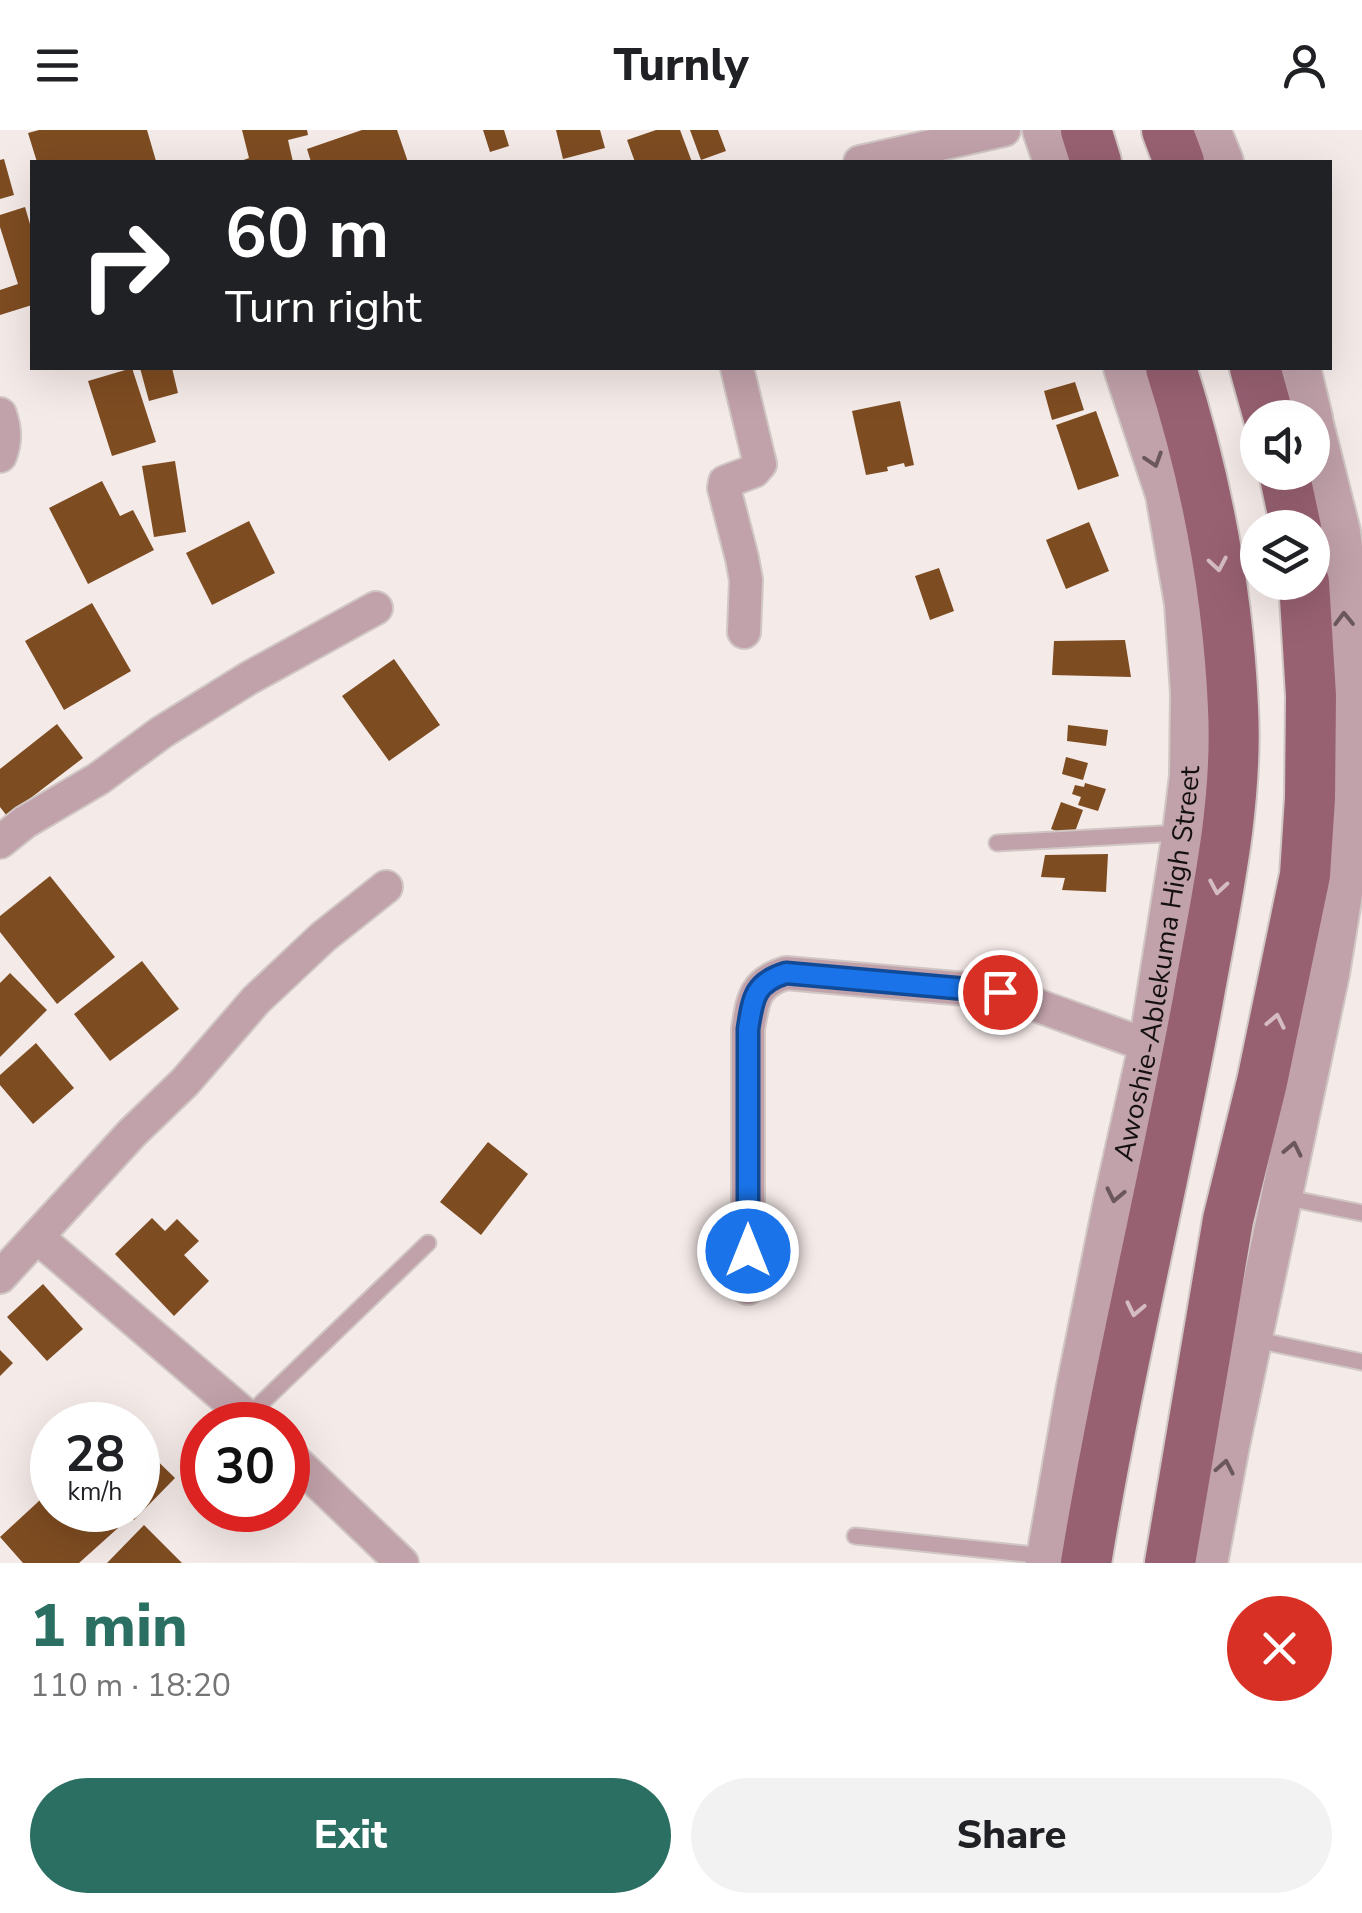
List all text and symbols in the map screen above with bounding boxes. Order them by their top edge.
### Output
text: Turnly [613,35,749,96]
icon: menu [30,38,85,93]
icon: person [1277,38,1332,93]
text: 60 m [225,186,389,282]
icon: right [60,200,190,330]
text: Turn right [225,277,422,338]
map controls [1240,400,1330,600]
button: sound [1240,400,1330,490]
one-way arrow [1143,451,1163,468]
button: layers [1240,510,1330,600]
one-way arrow [1207,556,1228,572]
one-way arrow [1333,611,1354,627]
street label: Awoshie-Ablekuma High Street [1105,766,1209,1165]
one-way arrow [1208,879,1229,895]
pin [958,950,1043,1035]
icon: arrive [973,965,1028,1020]
one-way arrow [1264,1013,1285,1030]
one-way arrow [1281,1141,1302,1158]
one-way arrow [1106,1186,1127,1203]
position arrow [696,1199,800,1303]
one-way arrow [1125,1300,1146,1317]
speed limit sign: 30 [180,1402,310,1532]
text: 28 [65,1420,125,1489]
one-way arrow [1214,1459,1235,1476]
text: km/h [67,1475,123,1509]
text: 1 min [30,1585,188,1667]
button: close [1227,1596,1332,1701]
text: 110 m · 18:20 [30,1664,231,1707]
button: Exit [30,1778,671,1893]
button: Share [691,1778,1332,1893]

